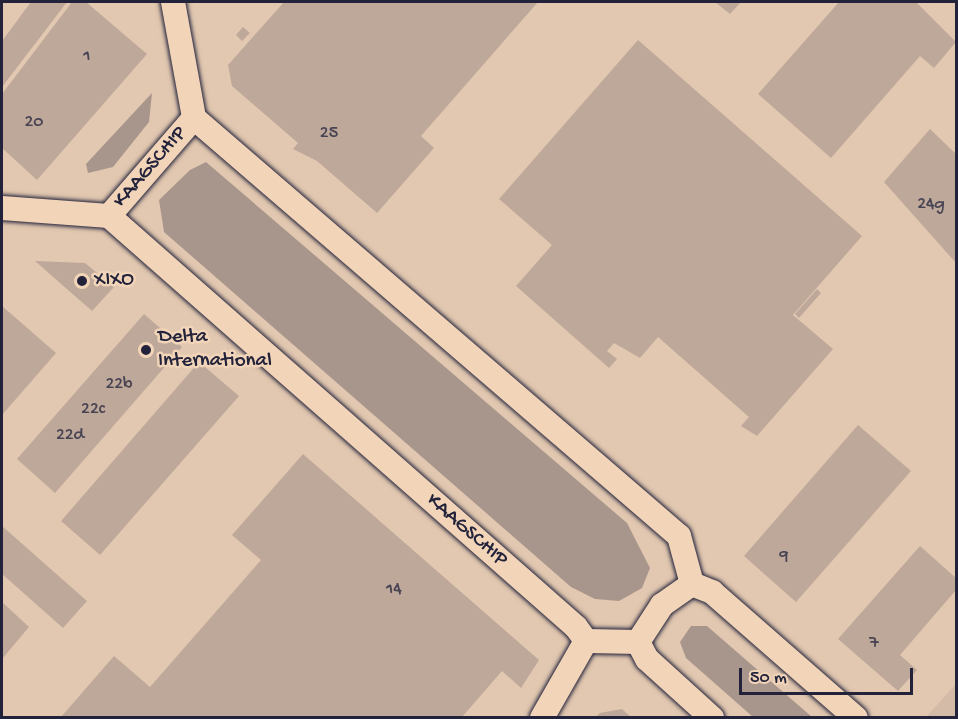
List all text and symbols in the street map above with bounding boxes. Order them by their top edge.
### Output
house number: 1 [83,46,91,68]
house number: 20 [24,112,44,134]
street label: KAAGSCHIP [109,122,193,214]
house number: 25 [320,123,338,145]
house number: 24g [917,194,945,216]
place label: XIXO [94,268,134,294]
marker: XIXO [75,274,89,288]
place label: Delta International [158,325,272,375]
marker: Delta International [139,343,153,357]
house number: 22b [105,374,133,396]
house number: 22c [81,399,105,421]
house number: 22d [56,425,84,447]
street label: KAAGSCHIP [420,489,512,573]
house number: 9 [779,546,789,568]
house number: 14 [386,579,402,601]
house number: 7 [869,633,879,655]
scale bar [742,656,916,694]
text: 50 m [750,668,787,689]

